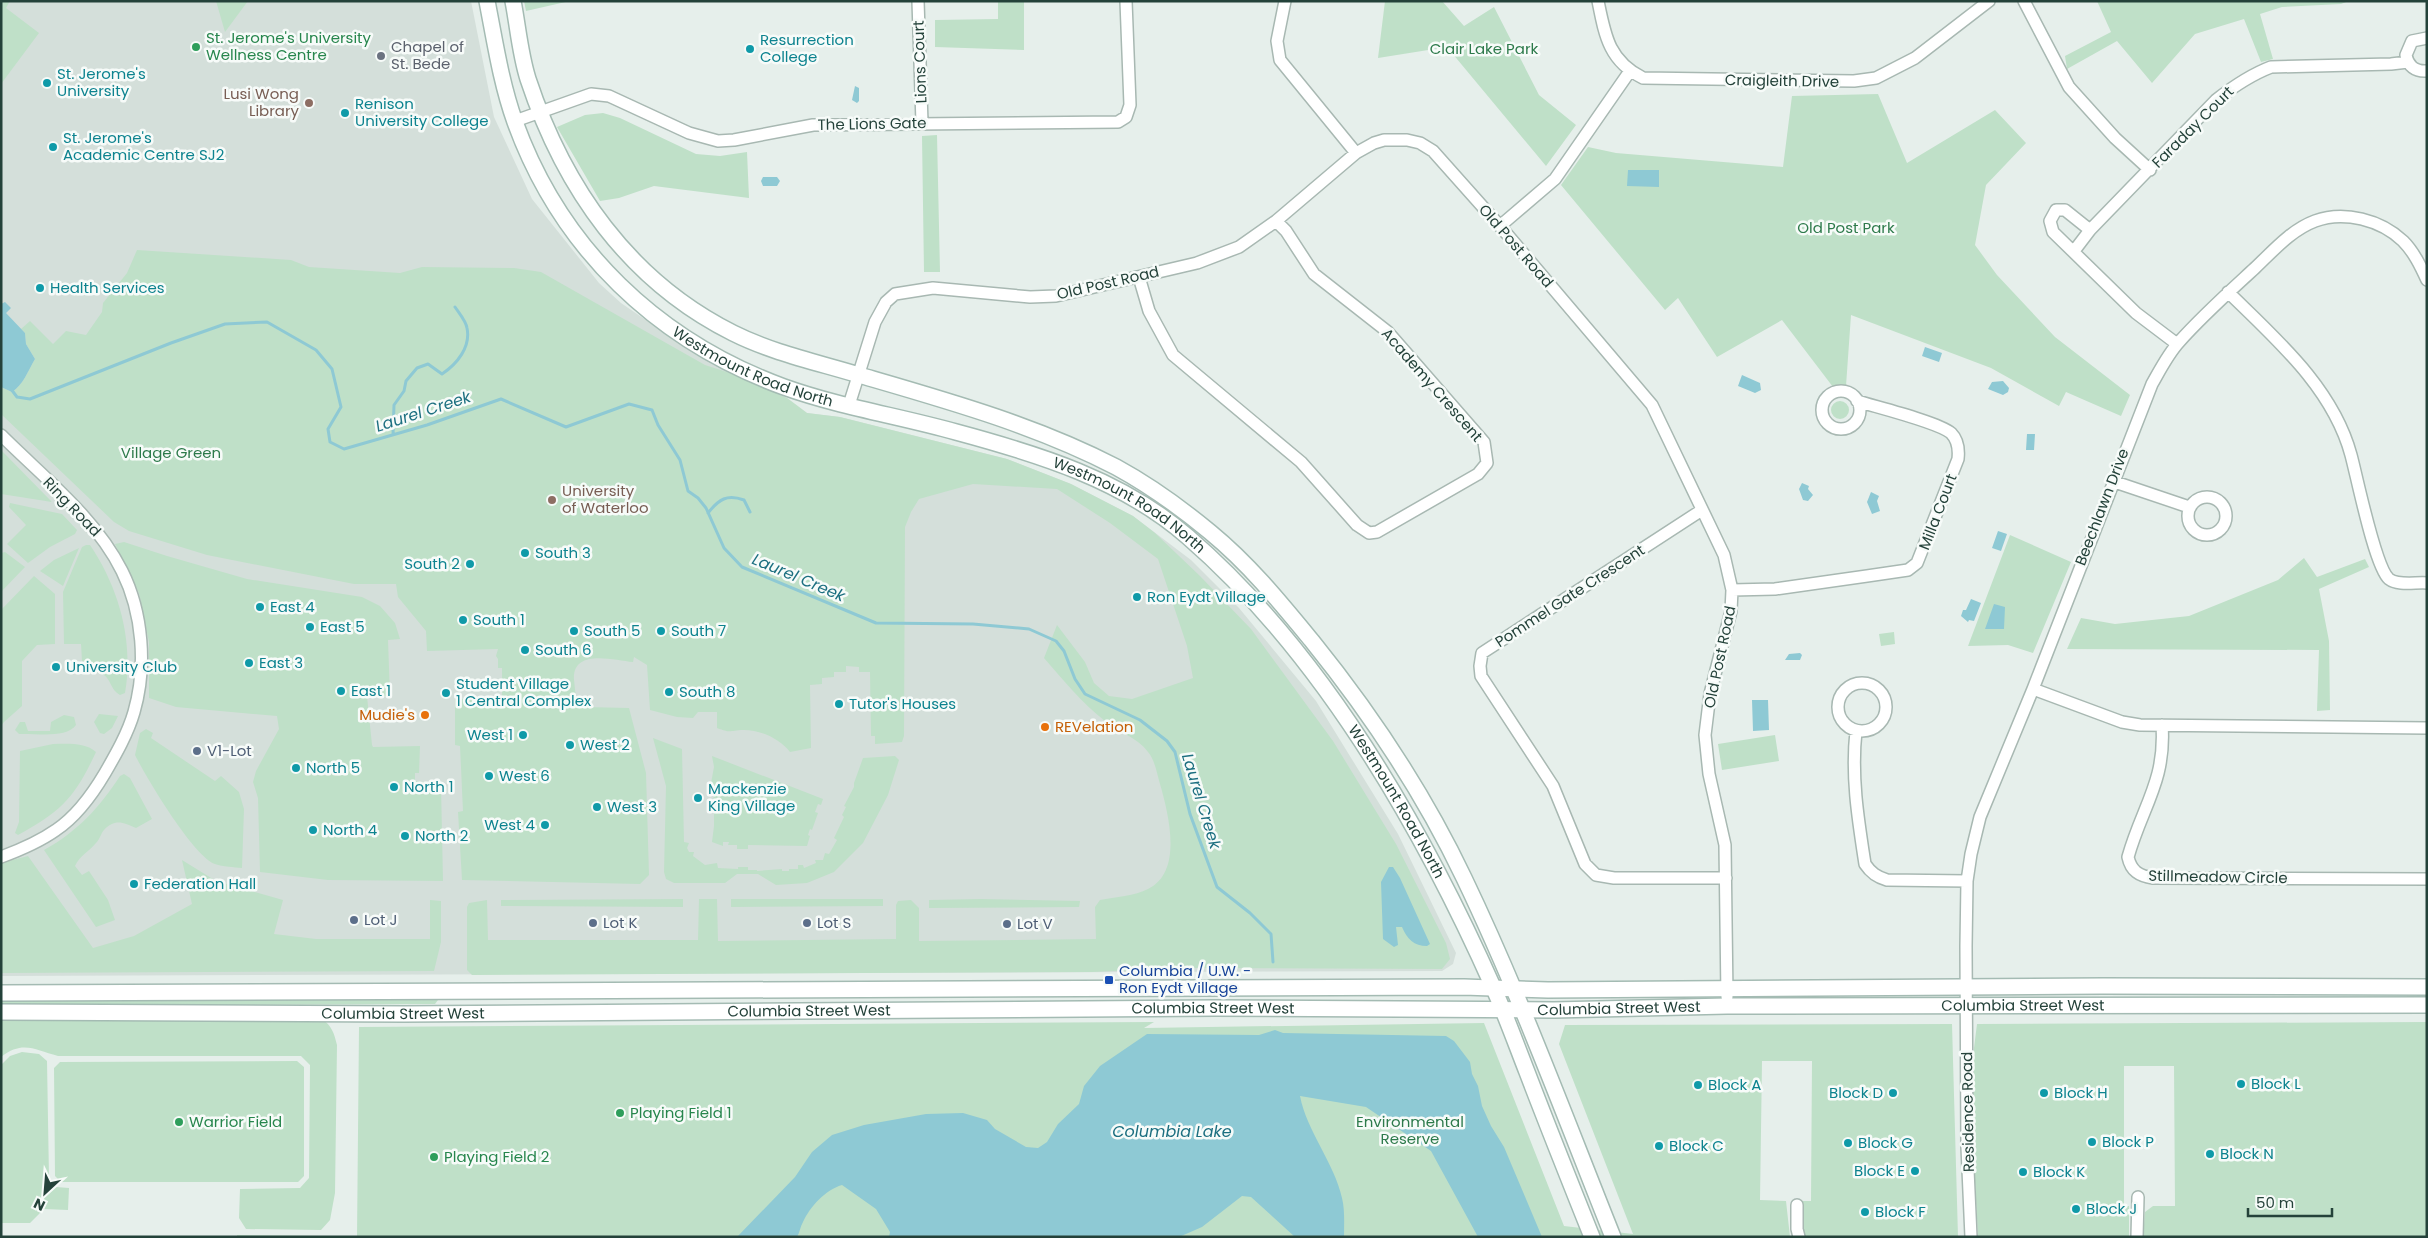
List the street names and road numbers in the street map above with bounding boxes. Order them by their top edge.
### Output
street label: Lions Court [908,20,931,104]
street label: Craigleith Drive [1725,69,1839,92]
street label: Faraday Court [2147,81,2238,172]
street label: The Lions Gate [817,112,927,135]
street label: Old Post Road [1474,199,1558,292]
street label: Old Post Road [1055,261,1161,304]
street label: Westmount Road North [669,321,836,412]
street label: Academy Crescent [1377,323,1488,446]
street label: Beechlawn Drive [2070,445,2134,568]
street label: Westmount Road North [1050,451,1210,558]
street label: Milla Court [1913,471,1962,553]
street label: Ring Road [39,472,106,541]
street label: Pommel Gate Crescent [1491,539,1649,652]
street label: Old Post Road [1698,604,1741,710]
street label: Westmount Road North [1343,720,1450,882]
street label: Stillmeadow Circle [2148,865,2288,888]
street label: Columbia Street West [1941,994,2105,1016]
street label: Columbia Street West [1537,996,1701,1020]
street label: Columbia Street West [1131,997,1295,1019]
street label: Columbia Street West [727,999,891,1022]
street label: Columbia Street West [321,1002,485,1024]
street label: Residence Road [1956,1052,1979,1172]

